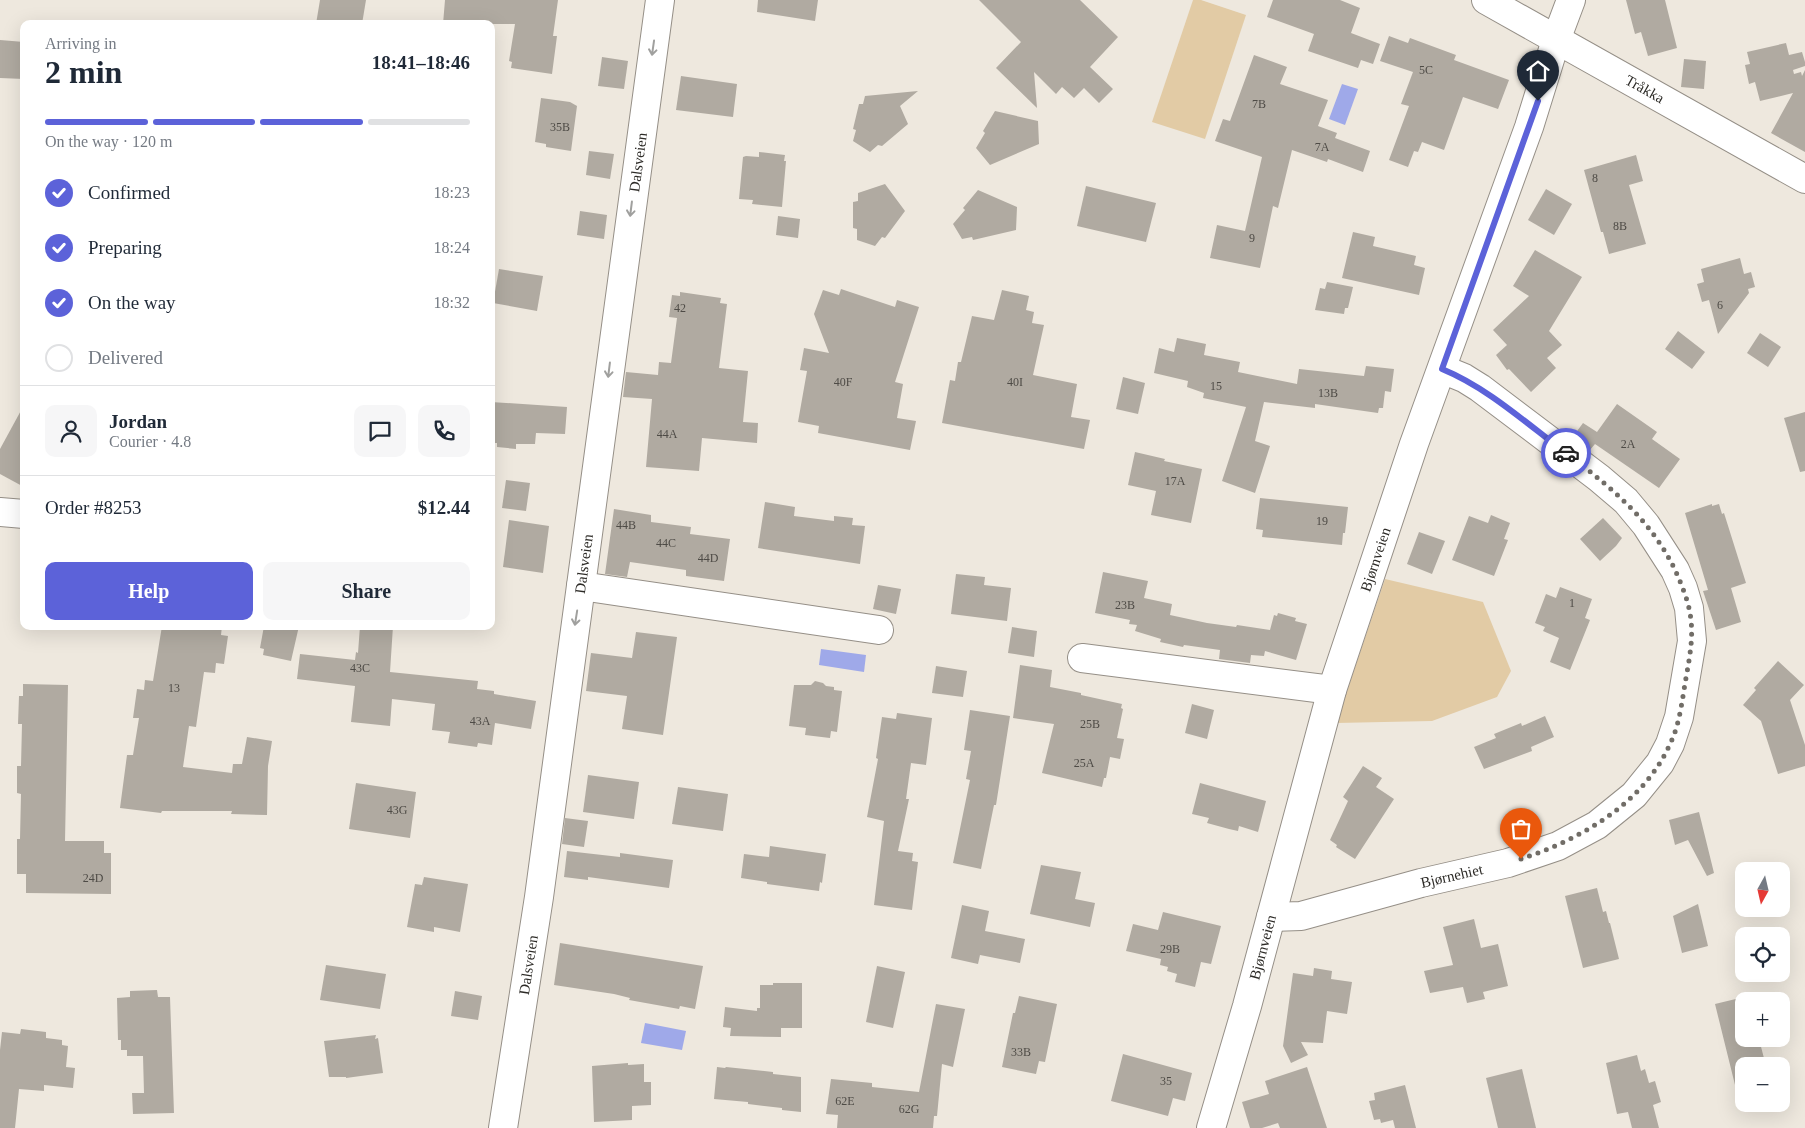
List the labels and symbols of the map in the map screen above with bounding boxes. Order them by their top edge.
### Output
one-way arrow [648,40,658,56]
pin [1517,50,1559,101]
house number: 5C [1419,63,1433,77]
street label: Tråkka [1622,72,1667,106]
house number: 7B [1252,97,1266,111]
house number: 35B [550,120,570,134]
street label: Dalsveien [626,131,650,193]
house number: 7A [1315,140,1330,154]
house number: 8 [1592,171,1598,185]
one-way arrow [626,201,636,217]
house number: 8B [1613,219,1627,233]
house number: 9 [1249,231,1255,245]
house number: 6 [1717,298,1723,312]
house number: 42 [674,301,686,315]
one-way arrow [604,362,614,378]
house number: 40F [834,375,853,389]
house number: 40I [1007,375,1023,389]
house number: 15 [1210,379,1222,393]
house number: 13B [1318,386,1338,400]
house number: 44A [657,427,678,441]
courier [1541,428,1591,478]
house number: 2A [1621,437,1636,451]
house number: 17A [1165,474,1186,488]
house number: 19 [1316,514,1328,528]
house number: 44B [616,518,636,532]
street label: Bjørnveien [1357,525,1394,594]
street label: Dalsveien [572,532,596,595]
house number: 44C [656,536,676,550]
house number: 44D [698,551,719,565]
house number: 1 [1569,596,1575,610]
house number: 23B [1115,598,1135,612]
one-way arrow [571,610,581,626]
house number: 43C [350,661,370,675]
house number: 13 [168,681,180,695]
house number: 43A [470,714,491,728]
house number: 25B [1080,717,1100,731]
house number: 25A [1074,756,1095,770]
house number: 43G [387,803,408,817]
pin [1500,808,1542,859]
street label: Bjørnehiet [1419,861,1485,891]
north arrow [1735,862,1790,918]
house number: 24D [83,871,104,885]
street label: Bjørnveien [1246,913,1279,982]
street label: Dalsveien [516,934,541,996]
house number: 29B [1160,942,1180,956]
house number: 33B [1011,1045,1031,1059]
house number: 35 [1160,1074,1172,1088]
house number: 62E [835,1094,855,1108]
house number: 62G [899,1102,920,1116]

